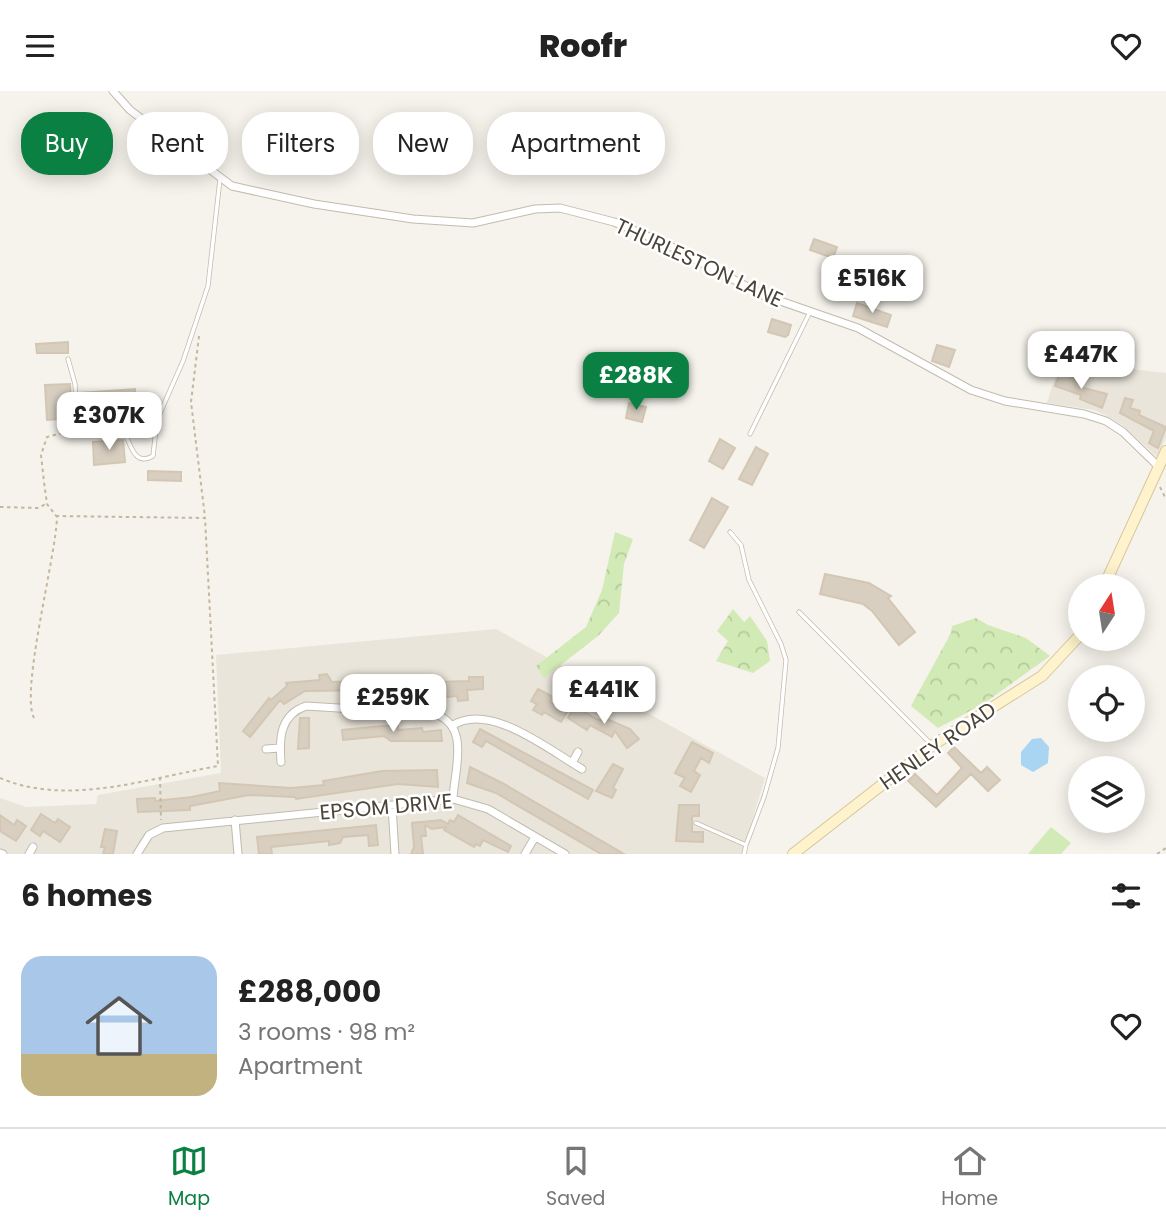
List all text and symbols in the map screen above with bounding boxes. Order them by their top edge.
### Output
text: Roofr [539,23,627,68]
icon: menu [21,27,59,65]
icon: heart [1107,27,1145,65]
chip: Buy [21,112,113,175]
chip: Rent [127,112,228,175]
chip: Filters [242,112,359,175]
chip: New [373,112,473,175]
chip: Apartment [487,112,665,175]
street label: THURLESTON LANE [611,211,788,314]
pin: £516K [823,255,921,315]
text: £516K [837,262,907,294]
pin: £447K [1032,331,1130,391]
text: £447K [1044,338,1118,370]
pin: £288K [587,353,685,412]
text: £288K [599,359,673,391]
pin: £307K [60,393,158,452]
text: £307K [73,399,145,431]
north arrow [1068,574,1144,651]
map controls [1068,574,1145,833]
button: locate [1068,665,1145,742]
pin: £441K [555,667,653,726]
text: £441K [568,673,640,705]
pin: £259K [344,675,442,734]
text: £259K [356,681,430,713]
street label: HENLEY ROAD [874,695,1002,796]
button: layers [1068,756,1145,833]
street label: EPSOM DRIVE [318,786,454,827]
text: 6 homes [21,874,153,917]
icon: filters [1107,877,1145,915]
text: £288,000 [238,970,381,1013]
icon: home [77,984,161,1068]
icon: heart [1107,1007,1145,1045]
text: 3 rooms · 98 m² [238,1016,415,1048]
text: Apartment [238,1050,363,1082]
tab: Map [168,1142,210,1213]
tab: Saved [546,1142,605,1213]
tab: Home [941,1142,998,1213]

